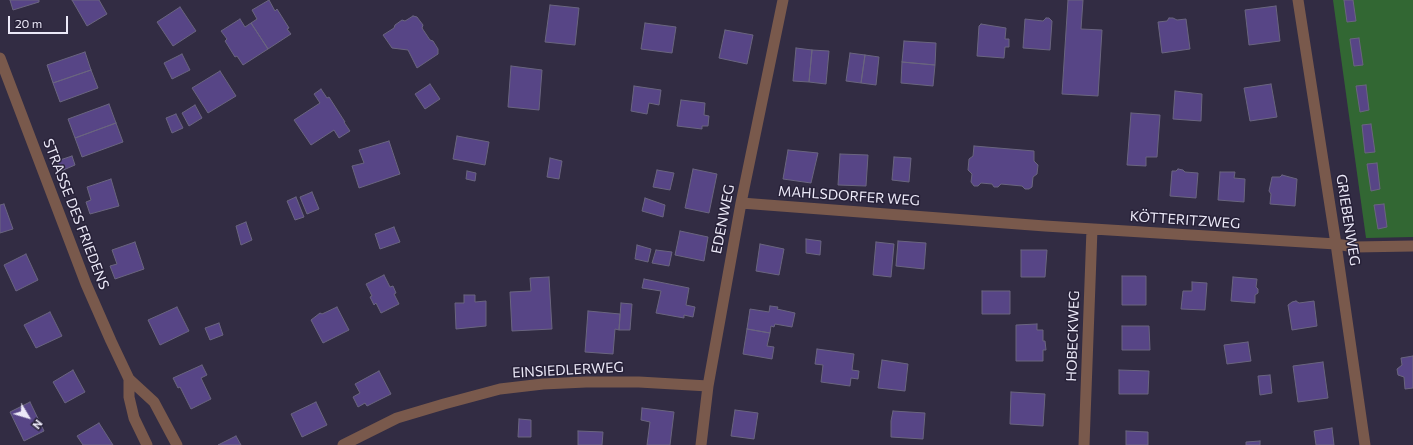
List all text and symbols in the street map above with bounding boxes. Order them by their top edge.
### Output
scale bar [10,8,70,34]
text: 20 m [15,16,42,30]
street label: STRASSE DES FRIEDENS [39,136,113,292]
street label: GRIEBENWEG [1332,173,1364,267]
street label: EDENWEG [708,183,738,255]
street label: MAHLSDORFER WEG [778,183,920,209]
street label: KÖTTERITZWEG [1129,208,1241,232]
street label: HOBECKWEG [1063,290,1083,382]
street label: EINSIEDLERWEG [512,359,624,381]
north arrow [8,397,48,437]
text: N [30,417,46,432]

